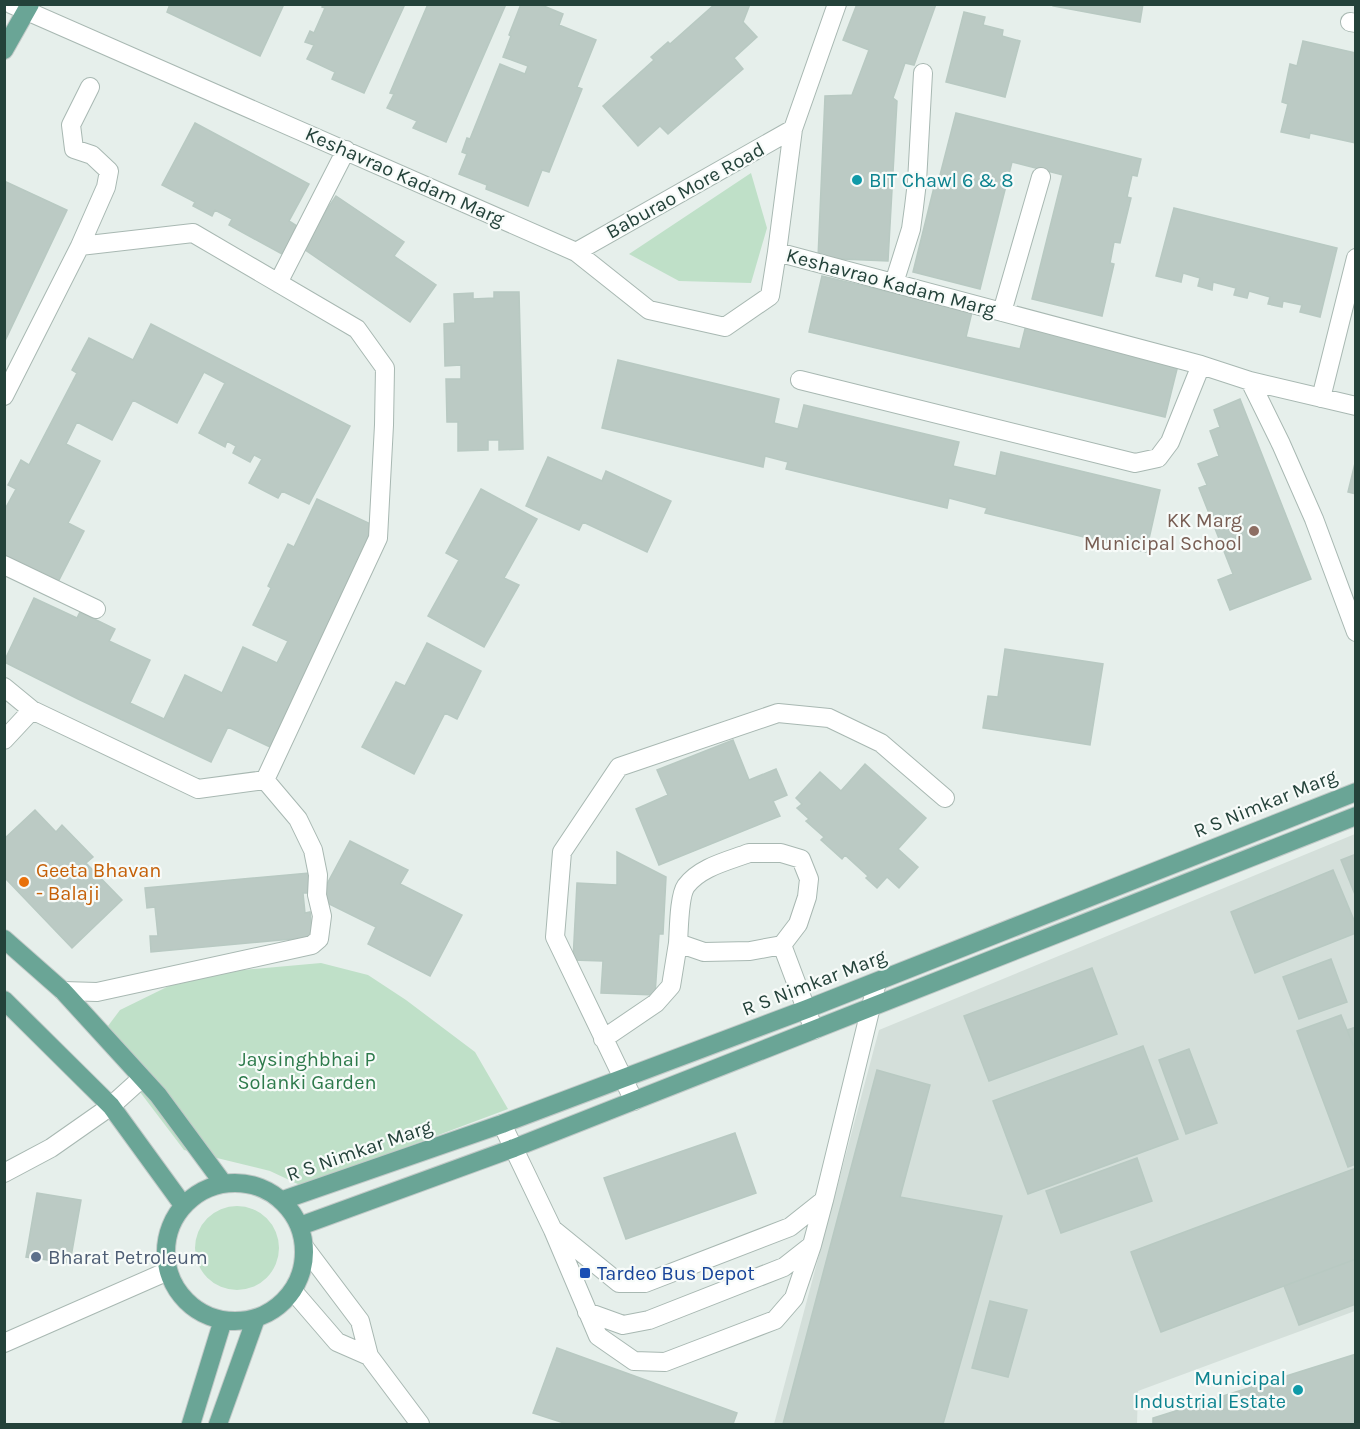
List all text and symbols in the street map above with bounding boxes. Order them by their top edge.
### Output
street label: Keshavrao Kadam Marg [302,122,508,231]
street label: Baburao More Road [602,137,768,244]
place label: BIT Chawl 6 & 8 [869,169,1014,192]
marker: BIT Chawl 6 & 8 [850,173,864,187]
street label: Keshavrao Kadam Marg [784,243,998,321]
place label: KK Marg Municipal School [1084,509,1242,555]
marker: KK Marg Municipal School [1247,524,1261,538]
street label: R S Nimkar Marg [1190,764,1340,843]
place label: Geeta Bhavan - Balaji [36,859,161,905]
marker: Geeta Bhavan - Balaji [17,875,31,889]
street label: R S Nimkar Marg [739,944,890,1021]
park label: Jaysinghbhai P Solanki Garden [238,1048,377,1094]
street label: R S Nimkar Marg [283,1115,435,1186]
place label: Bharat Petroleum [48,1246,208,1269]
marker: Bharat Petroleum [29,1250,43,1264]
place label: Tardeo Bus Depot [597,1262,755,1285]
marker: Tardeo Bus Depot [578,1266,592,1280]
place label: Municipal Industrial Estate [1134,1367,1286,1413]
marker: Municipal Industrial Estate [1291,1383,1305,1397]

